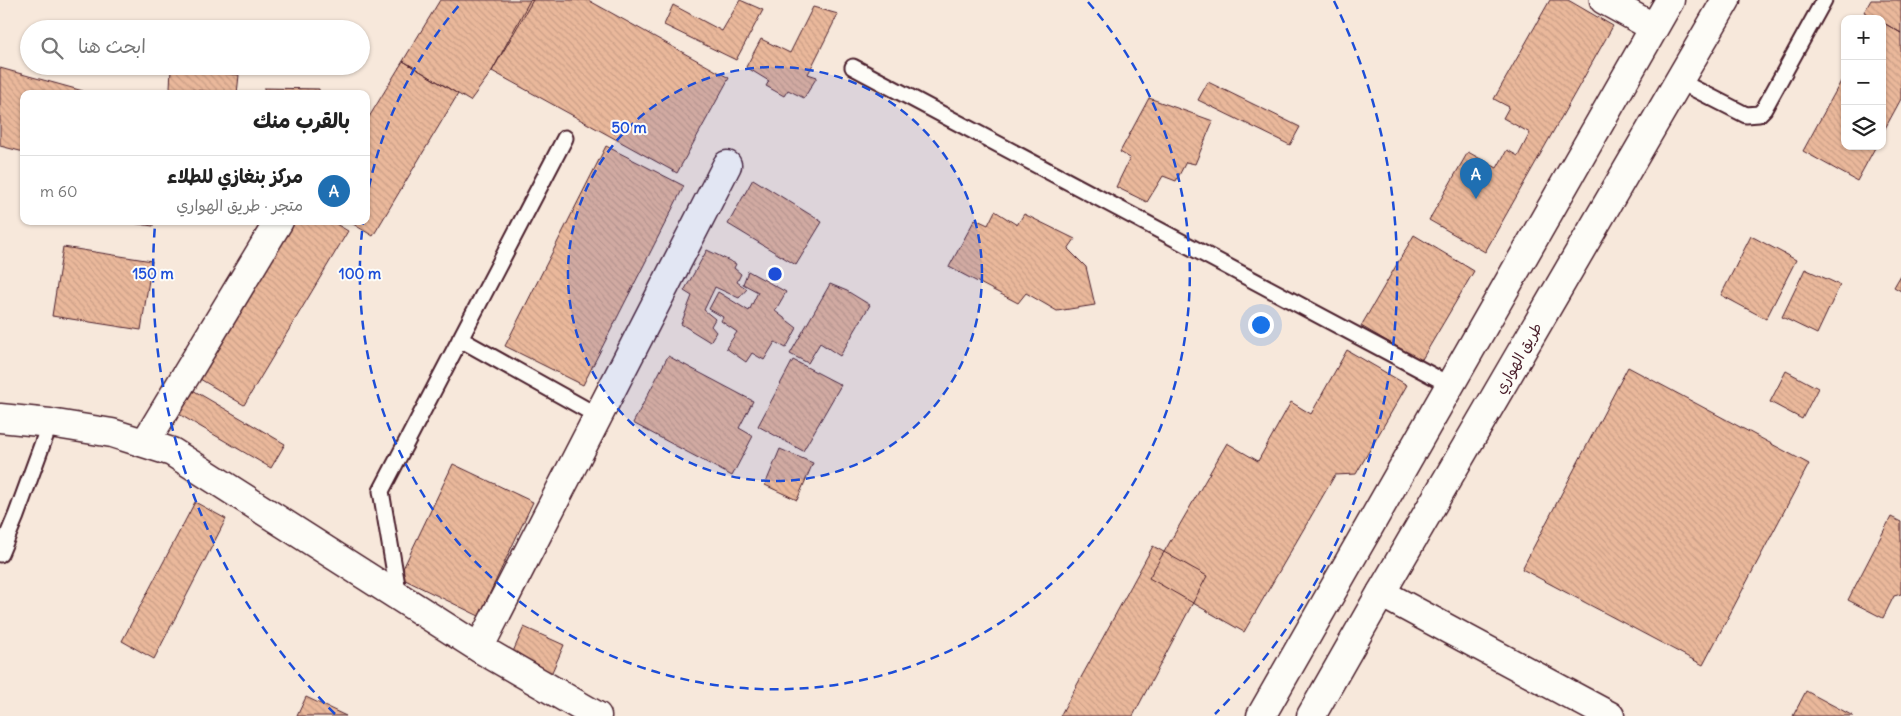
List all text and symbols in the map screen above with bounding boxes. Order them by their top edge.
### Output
map controls [1841,15,1886,150]
button: + [1841,15,1886,60]
search box [20,20,370,75]
icon: search [38,34,66,62]
text: ابحث هنا [78,34,146,58]
button: − [1841,60,1886,105]
button: layers [1841,105,1886,150]
text: بالقرب منك [253,107,350,134]
text: 50 m [611,118,647,137]
pin: A [1460,158,1492,199]
text: مركز بنغازي للطلاء [167,164,303,188]
text: 60 m [40,181,78,201]
text: A [329,181,339,201]
text: متجر · طريق الهواري [176,195,303,215]
text: 150 m [132,264,174,283]
text: 100 m [339,264,381,283]
centre of rings [766,265,784,283]
your location [1248,312,1274,338]
street label: طريق الهواري [1490,319,1548,398]

